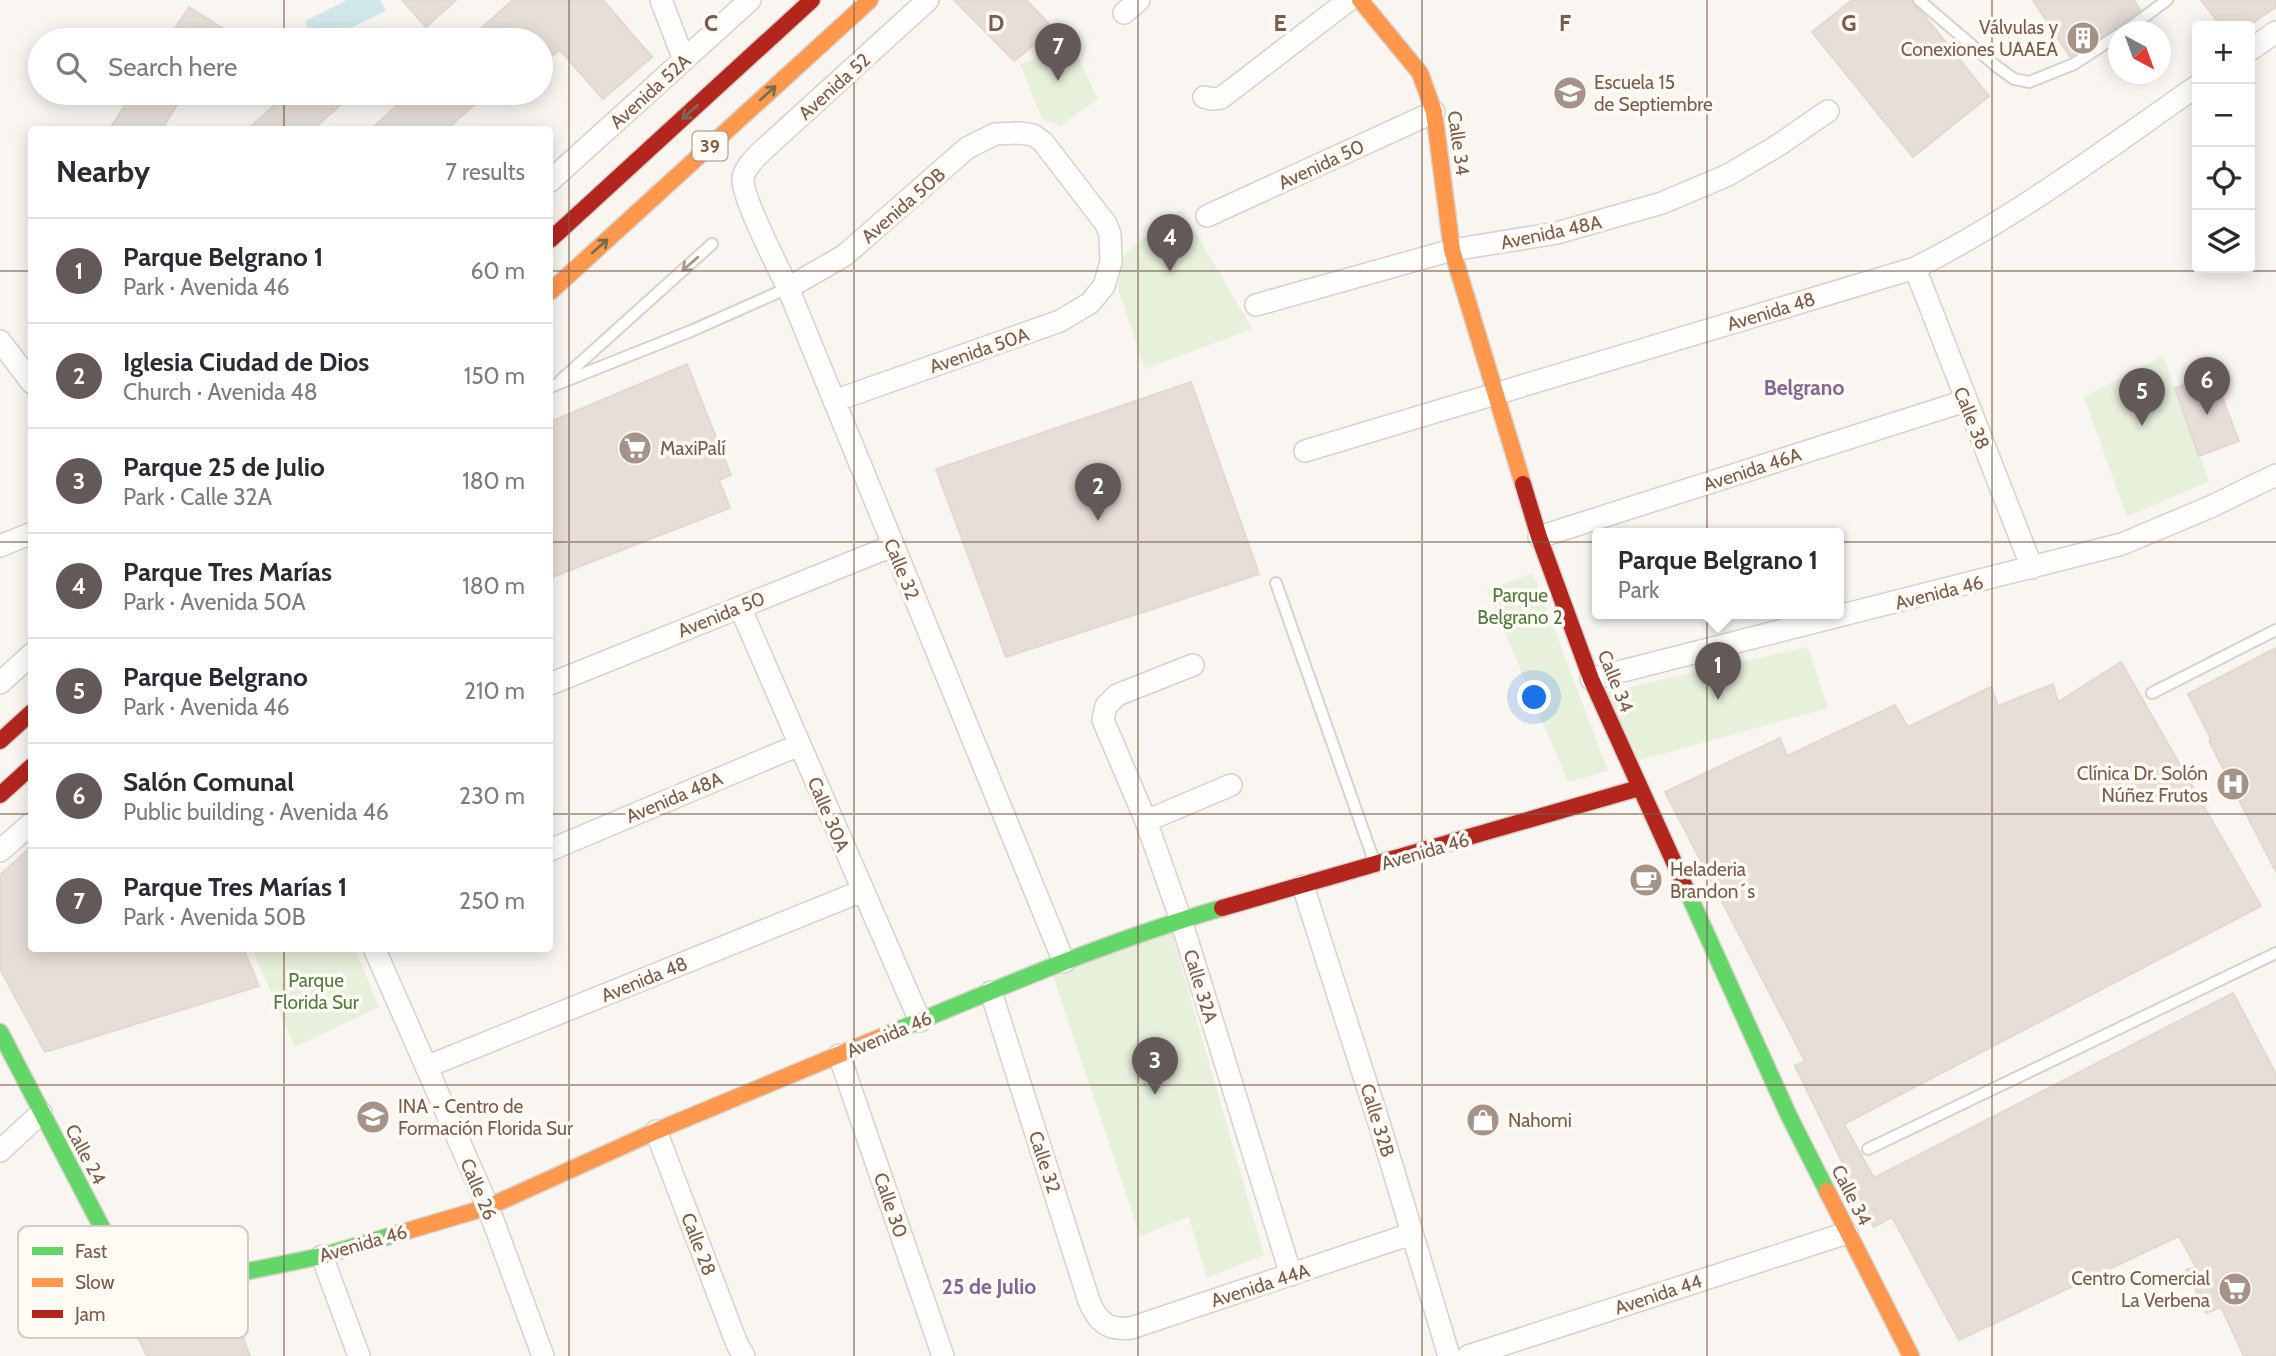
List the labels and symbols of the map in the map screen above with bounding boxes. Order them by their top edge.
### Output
text: C [704,9,718,37]
text: D [988,9,1004,37]
text: E [1273,9,1287,37]
text: F [1559,9,1571,37]
text: G [1841,9,1857,37]
place label: Válvulas y Conexiones UAAEA [1901,16,2058,61]
building icon: Válvulas y Conexiones UAAEA [2064,19,2102,57]
north arrow [2108,21,2171,84]
pin: 7 [1035,23,1081,81]
street label: Avenida 52 [794,48,875,125]
street label: Avenida 52A [605,49,696,134]
place label: Escuela 15 de Septiembre [1594,71,1713,116]
school or university icon: Escuela 15 de Septiembre [1551,74,1589,112]
one-way arrow [759,84,776,101]
one-way arrow [681,104,699,120]
street label: Calle 34 [1443,109,1474,177]
road number: 39 [692,132,728,160]
street label: Avenida 50 [1275,135,1368,194]
street label: Avenida 50B [857,163,950,248]
street label: Avenida 48A [1498,210,1604,254]
pin: 4 [1147,214,1193,272]
one-way arrow [591,238,609,254]
one-way arrow [682,255,699,272]
street label: Avenida 48 [1724,287,1818,336]
street label: Avenida 50A [926,323,1032,378]
pin: 6 [2184,357,2230,415]
pin: 5 [2119,368,2165,426]
district label: Belgrano [1764,375,1844,400]
street label: Calle 38 [1949,384,1994,453]
supermarket icon: MaxiPalí [616,429,654,467]
place label: MaxiPalí [660,437,725,460]
street label: Avenida 46A [1700,443,1804,496]
pin: 2 [1075,463,1121,521]
street label: Calle 32 [879,535,924,603]
street label: Avenida 46 [1893,570,1986,615]
park label: Parque Belgrano 2 [1477,584,1563,629]
street label: Avenida 50 [674,587,768,642]
pin: 1 [1695,642,1741,700]
street label: Calle 34 [1593,647,1638,716]
your location [1517,680,1551,714]
place label: Clínica Dr. Solón Núñez Frutos [2077,762,2208,807]
hospital icon: Clínica Dr. Solón Núñez Frutos [2214,765,2252,803]
street label: Avenida 48A [622,767,726,828]
street label: Calle 30A [803,773,855,855]
street label: Avenida 46 [1379,828,1472,875]
place label: Heladeria Brandon´s [1670,858,1755,903]
cafe icon: Heladeria Brandon´s [1627,861,1665,899]
street label: Calle 32A [1178,947,1223,1026]
street label: Avenida 48 [598,952,691,1007]
park label: Parque Florida Sur [273,969,359,1014]
street label: Avenida 46 [843,1006,935,1063]
pin: 3 [1132,1037,1178,1095]
street label: Calle 32B [1356,1081,1400,1160]
place label: INA - Centro de Formación Florida Sur [398,1095,573,1140]
school or university icon: INA - Centro de Formación Florida Sur [354,1098,392,1136]
shop icon: Nahomi [1464,1101,1502,1139]
place label: Nahomi [1508,1109,1572,1132]
street label: Calle 24 [60,1120,111,1188]
street label: Calle 32 [1024,1128,1065,1196]
street label: Calle 26 [455,1155,502,1223]
street label: Calle 34 [1827,1161,1877,1229]
street label: Calle 30 [869,1170,912,1241]
street label: Calle 28 [676,1210,721,1279]
street label: Avenida 46 [317,1220,410,1267]
legend [18,1226,248,1338]
text: Fast [75,1240,108,1263]
street label: Avenida 44A [1208,1259,1313,1312]
place label: Centro Comercial La Verbena [2071,1267,2211,1312]
street label: Avenida 44 [1612,1270,1705,1319]
supermarket icon: Centro Comercial La Verbena [2216,1270,2254,1308]
text: Slow [75,1271,115,1294]
district label: 25 de Julio [942,1274,1036,1299]
text: Jam [74,1303,105,1326]

